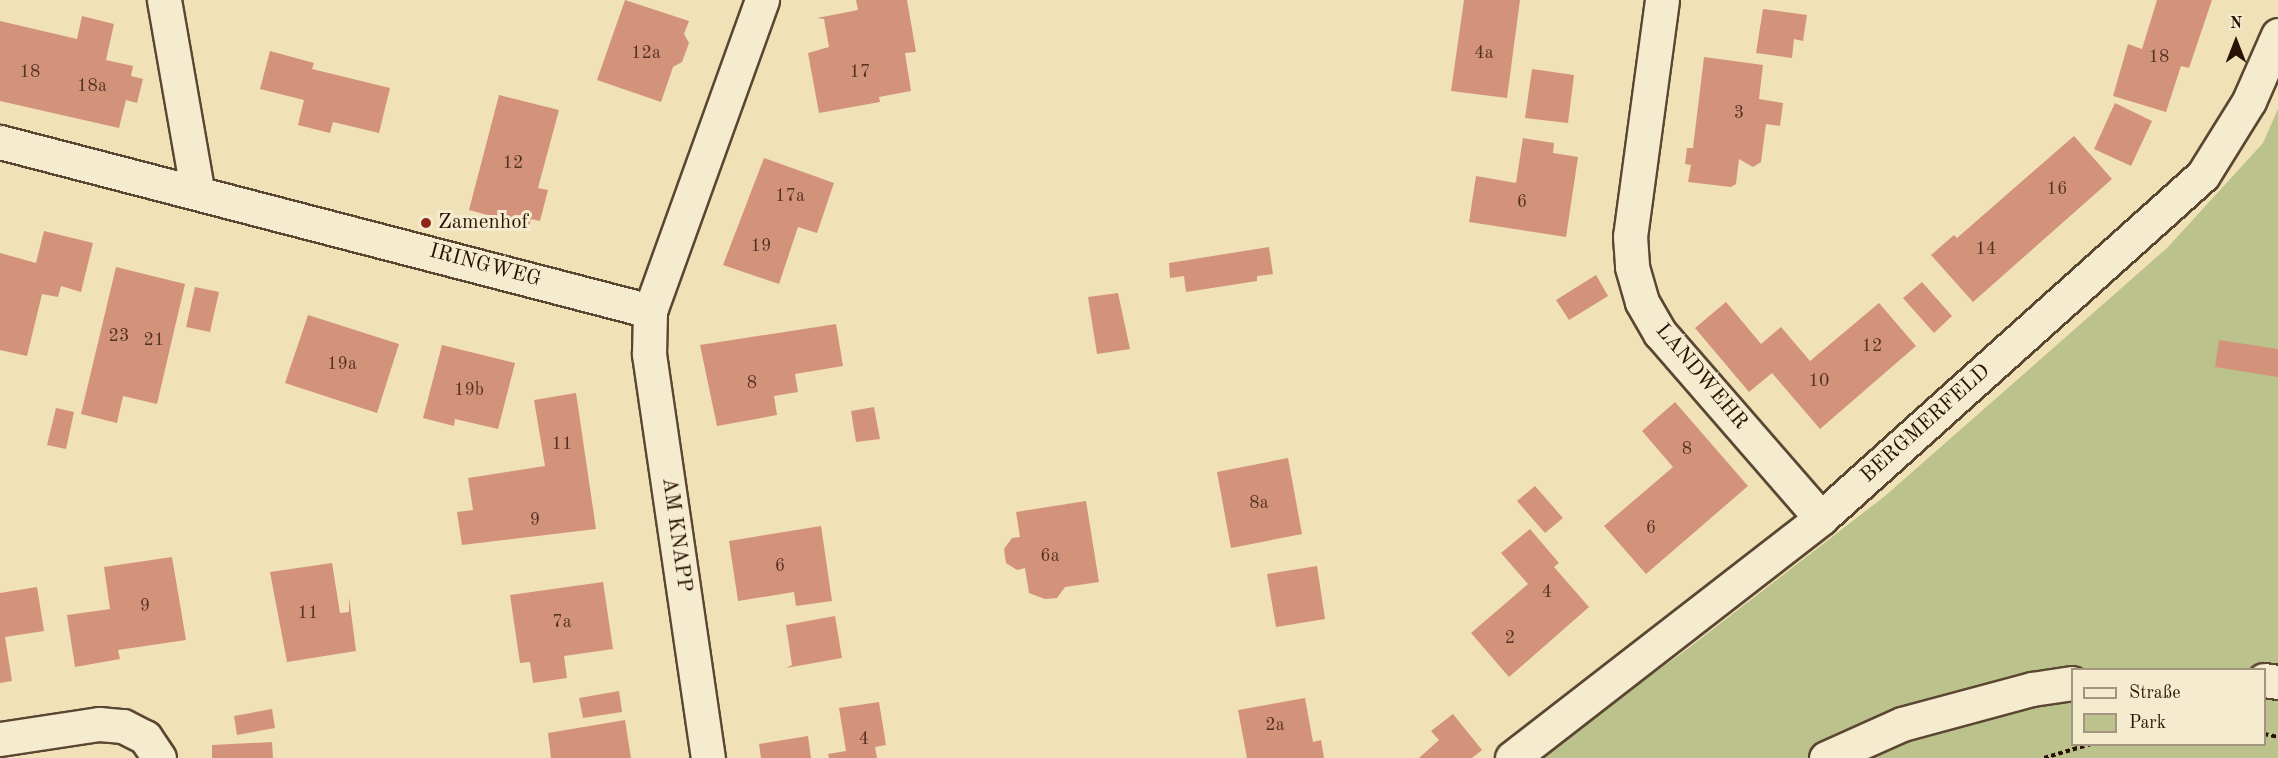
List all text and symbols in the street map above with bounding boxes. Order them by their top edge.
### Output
north arrow [2206,12,2266,72]
text: N [2230,16,2242,32]
house number: 12a [631,42,661,64]
house number: 4a [1474,42,1494,64]
house number: 18 [2149,46,2169,68]
house number: 18 [20,61,40,83]
house number: 17 [850,61,870,83]
house number: 18a [77,75,107,97]
house number: 3 [1734,102,1744,124]
house number: 12 [503,152,523,174]
house number: 16 [2047,178,2067,200]
house number: 17a [775,185,805,207]
house number: 6 [1517,191,1527,213]
place label: Zamenhof [438,210,529,236]
marker: Zamenhof [419,216,433,230]
house number: 19 [751,235,771,257]
house number: 14 [1976,238,1996,260]
street label: IRINGWEG [426,239,544,293]
street label: LANDWEHR [1649,319,1753,435]
house number: 23 [109,325,129,347]
house number: 21 [144,329,164,351]
house number: 12 [1862,335,1882,357]
house number: 19a [327,353,357,375]
street label: BERGMERFELD [1856,359,1996,489]
house number: 10 [1809,370,1829,392]
house number: 8 [747,372,757,394]
house number: 19b [454,379,484,401]
house number: 11 [552,433,572,455]
house number: 8 [1682,438,1692,460]
street label: AM KNAPP [655,476,697,594]
house number: 8a [1249,492,1269,514]
house number: 9 [530,509,540,531]
house number: 6 [1646,517,1656,539]
house number: 6a [1040,545,1060,567]
house number: 6 [775,555,785,577]
house number: 4 [1542,581,1552,603]
house number: 9 [140,595,150,617]
house number: 11 [298,602,318,624]
house number: 7a [552,611,572,633]
house number: 2 [1505,627,1515,649]
legend [2071,668,2266,746]
text: Straße [2129,684,2180,702]
house number: 2a [1265,714,1285,736]
text: Park [2129,714,2166,732]
house number: 4 [859,728,869,750]

